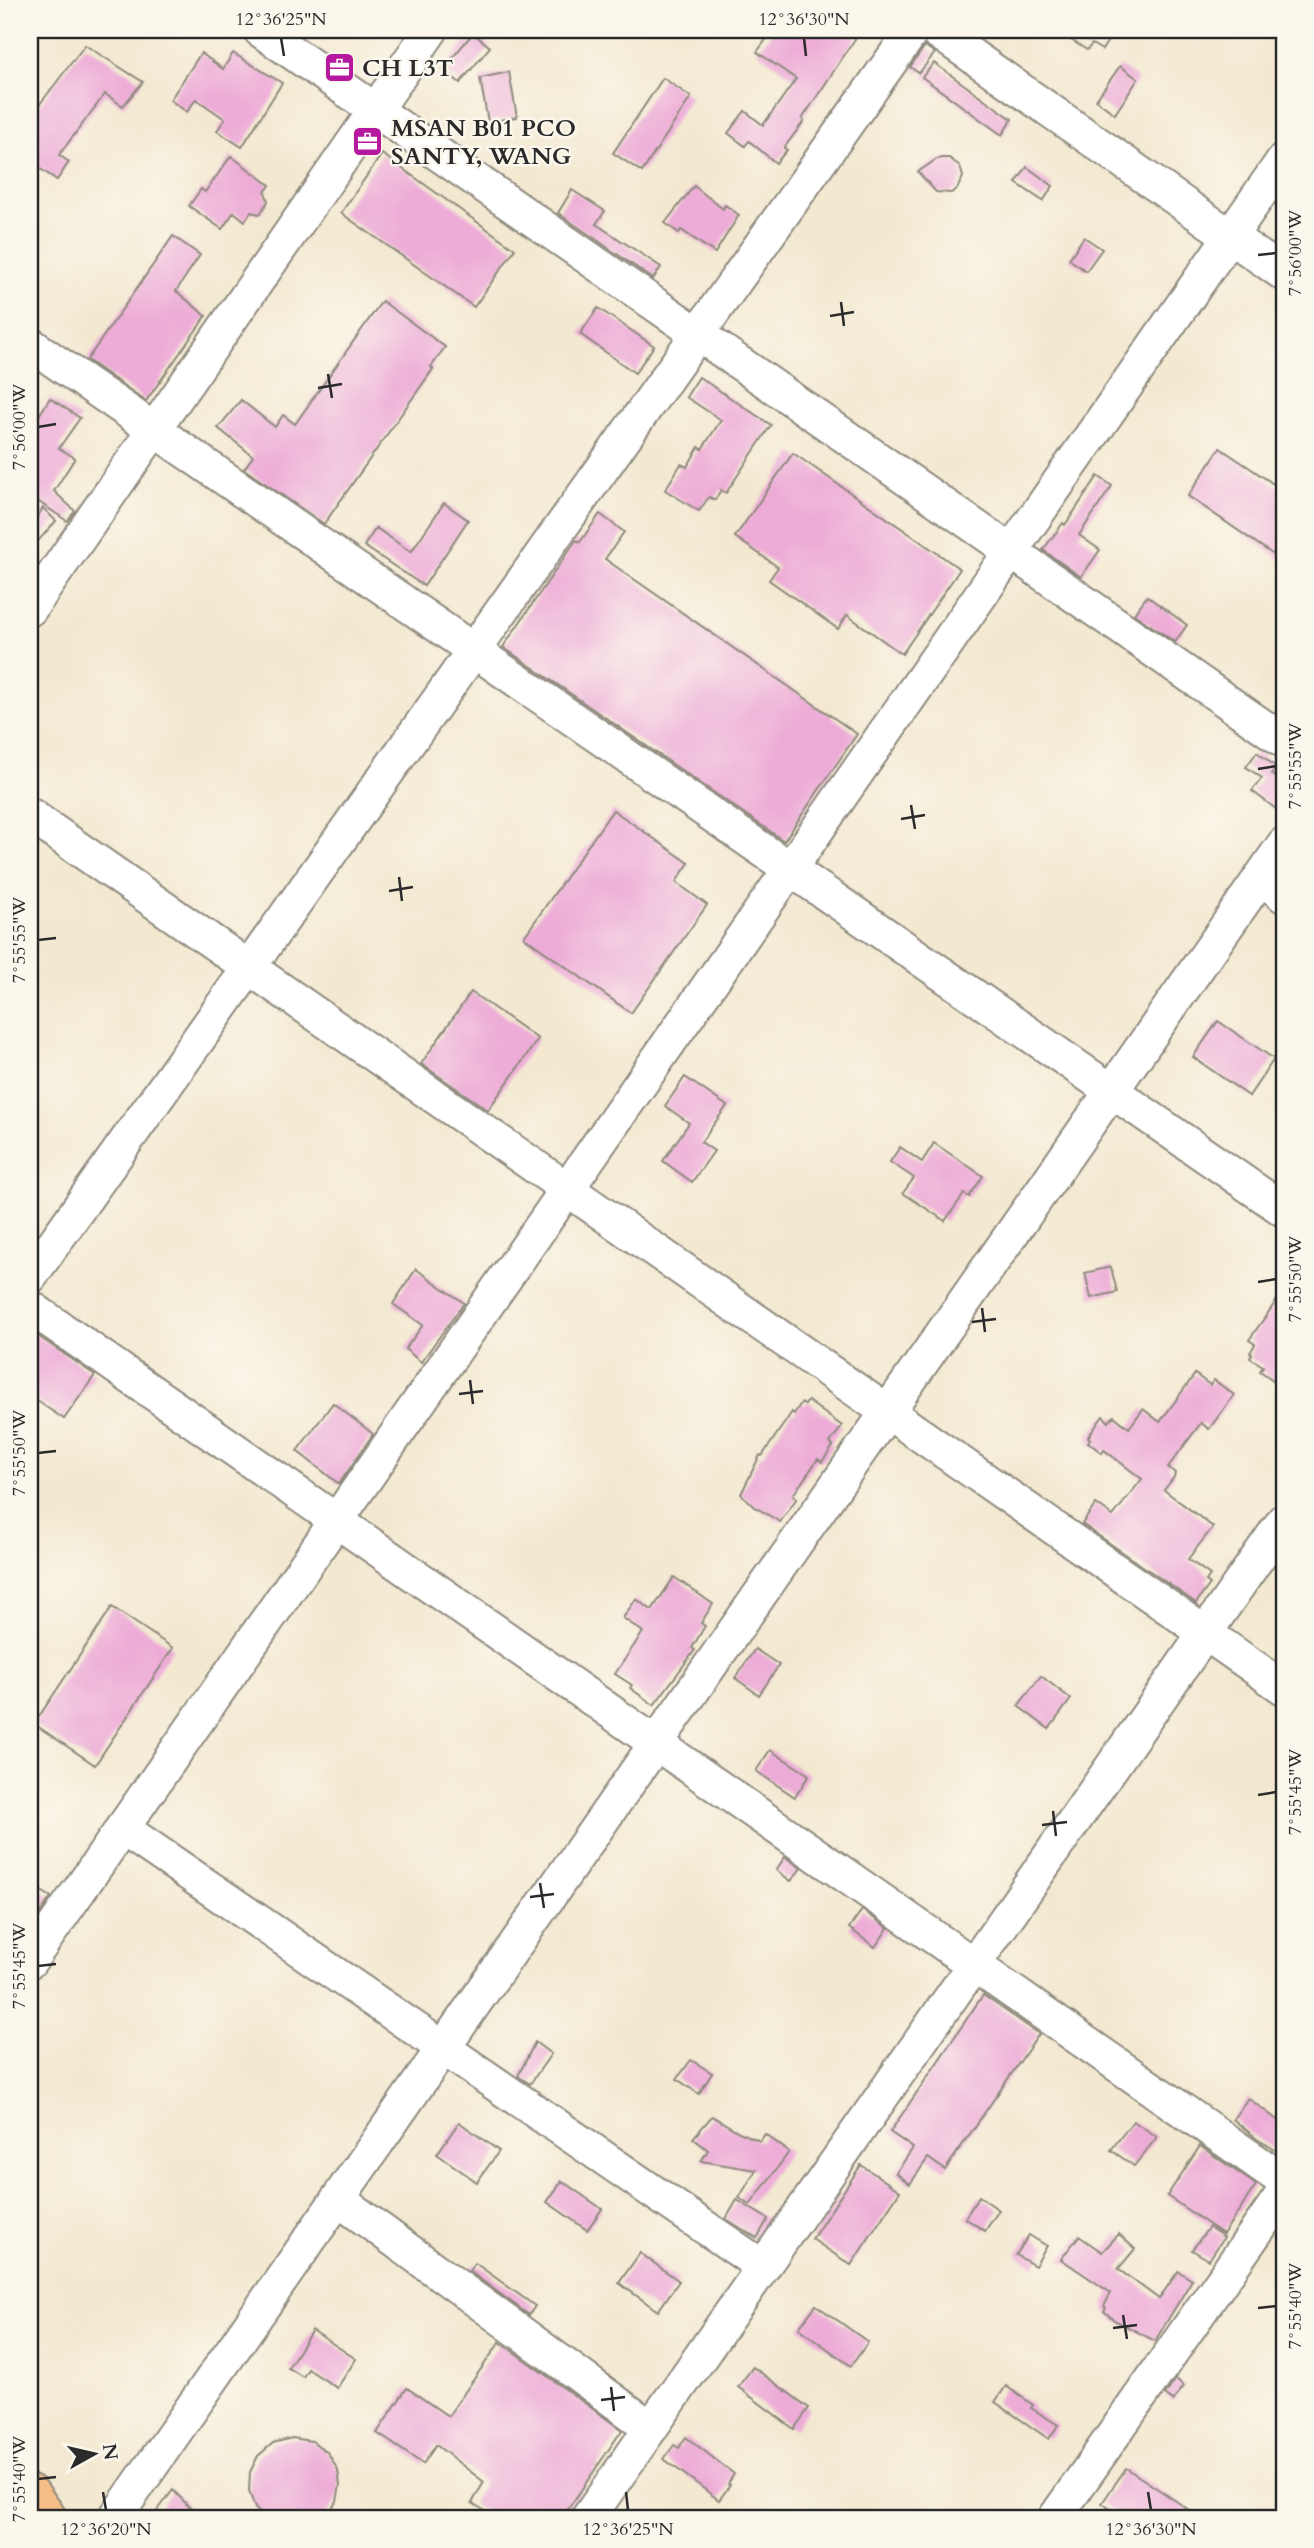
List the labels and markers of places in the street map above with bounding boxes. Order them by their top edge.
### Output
office icon: CH L3T [322,51,356,85]
place label: CH L3T [362,52,453,85]
place label: MSAN B01 PCO SANTY, WANG [391,112,576,173]
office icon: MSAN B01 PCO SANTY, WANG [351,125,385,159]

